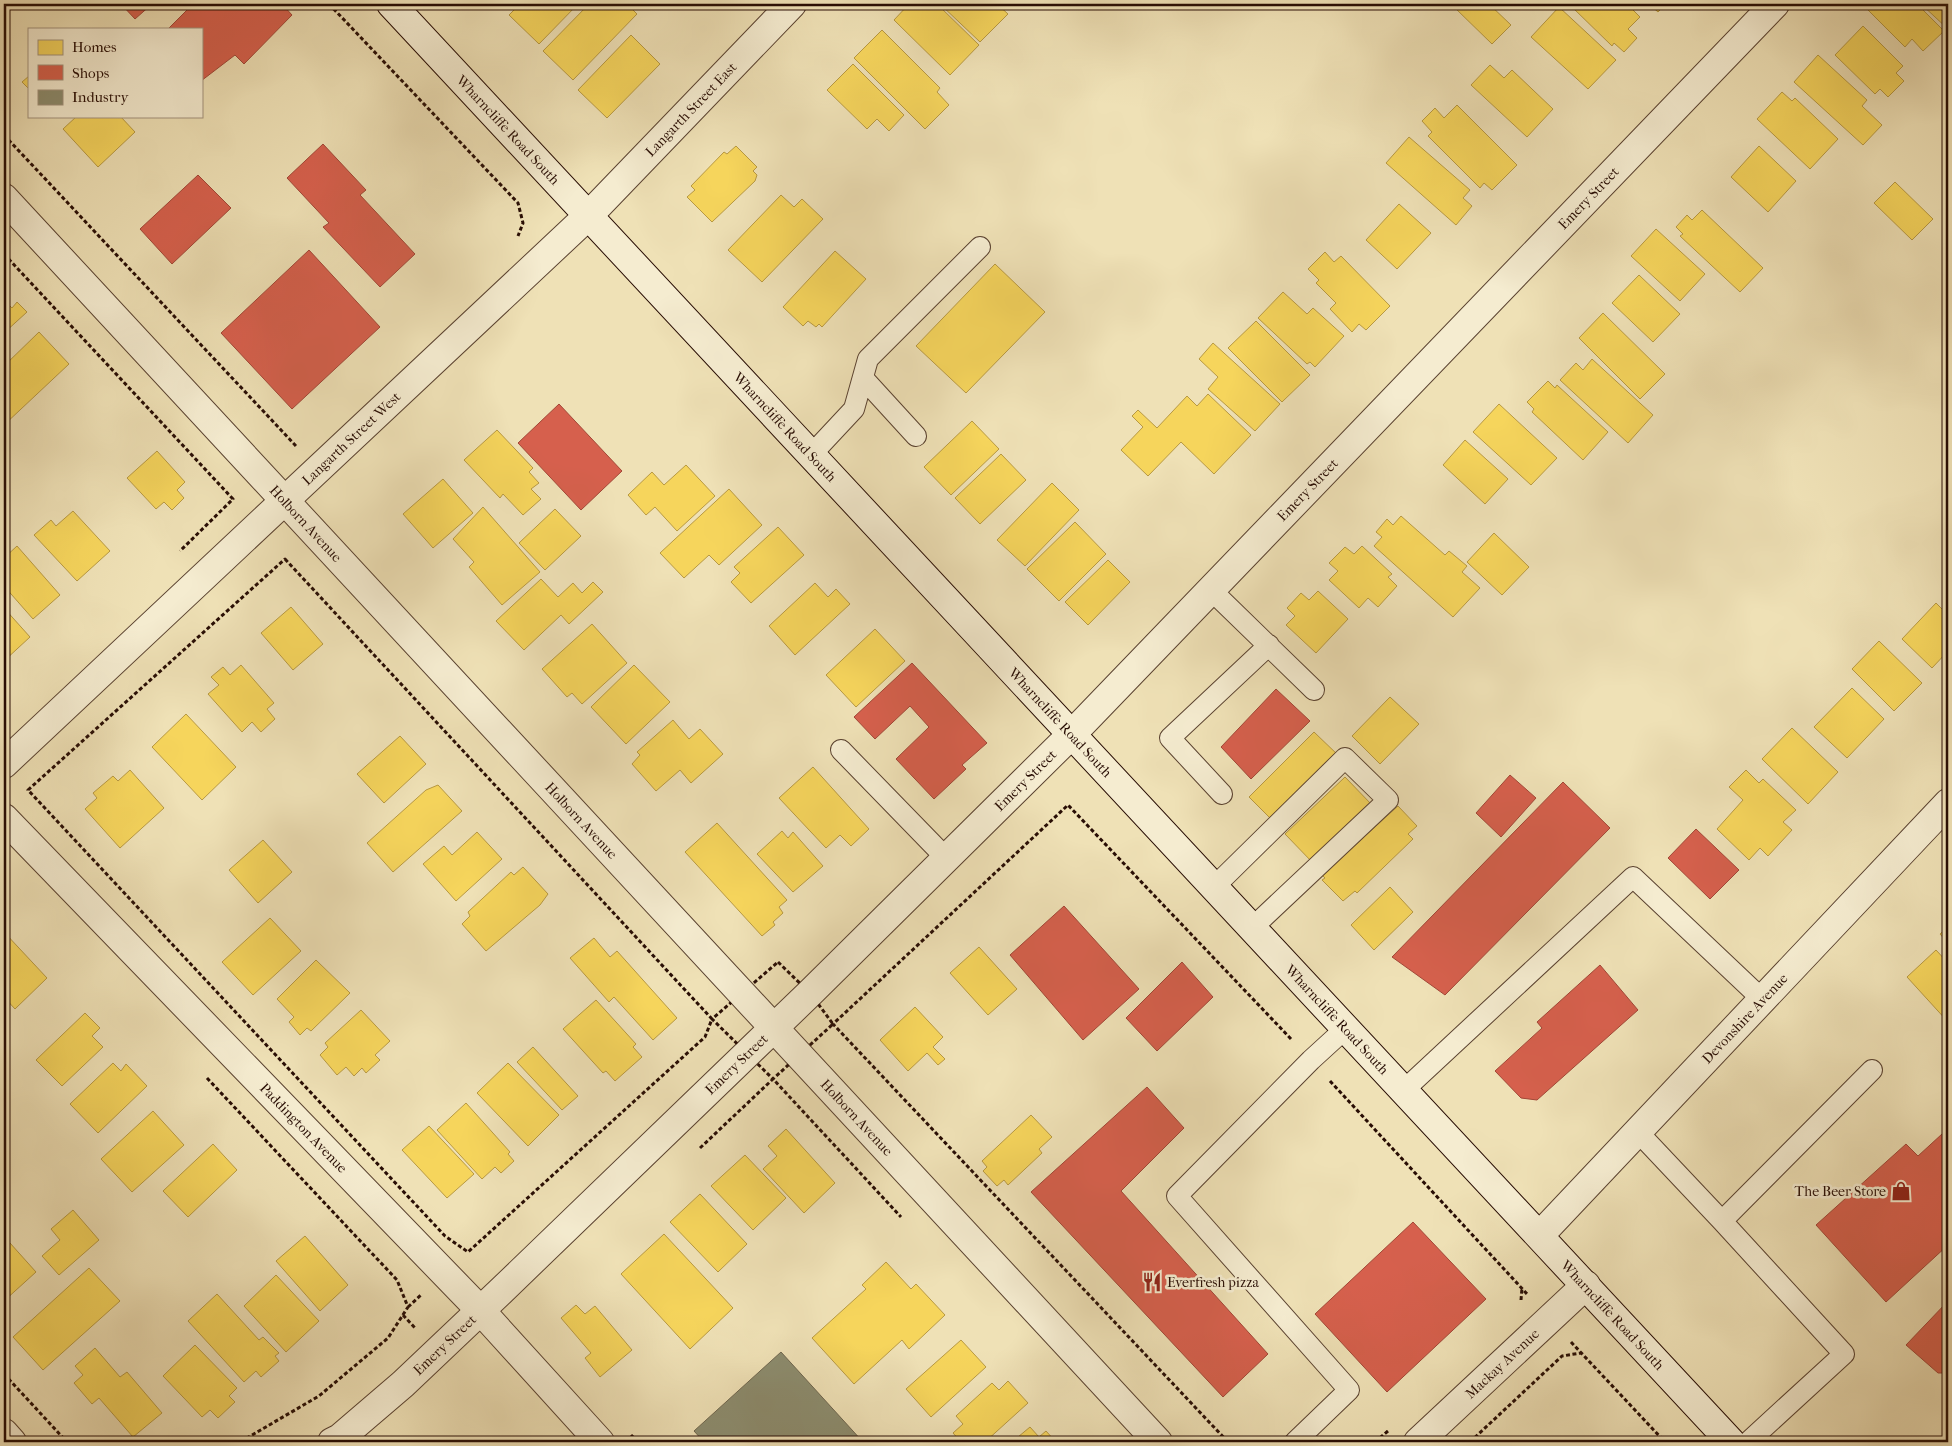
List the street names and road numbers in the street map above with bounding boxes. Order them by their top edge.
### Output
street label: Langarth Street East [642,59,740,160]
street label: Wharncliffe Road South [452,71,563,189]
street label: Emery Street [1555,163,1623,233]
street label: Wharncliffe Road South [729,368,840,486]
street label: Langarth Street West [299,388,404,489]
street label: Emery Street [1274,455,1342,525]
street label: Holborn Avenue [266,482,345,566]
street label: Wharncliffe Road South [1004,664,1115,781]
street label: Emery Street [991,746,1060,815]
street label: Holborn Avenue [541,779,621,863]
street label: Wharncliffe Road South [1281,961,1392,1078]
street label: Devonshire Avenue [1698,970,1792,1067]
street label: Emery Street [702,1030,772,1098]
street label: Holborn Avenue [817,1076,896,1160]
street label: Paddington Avenue [256,1080,351,1177]
street label: Wharncliffe Road South [1556,1256,1668,1374]
street label: Emery Street [410,1311,480,1379]
street label: Mackay Avenue [1462,1325,1543,1402]

